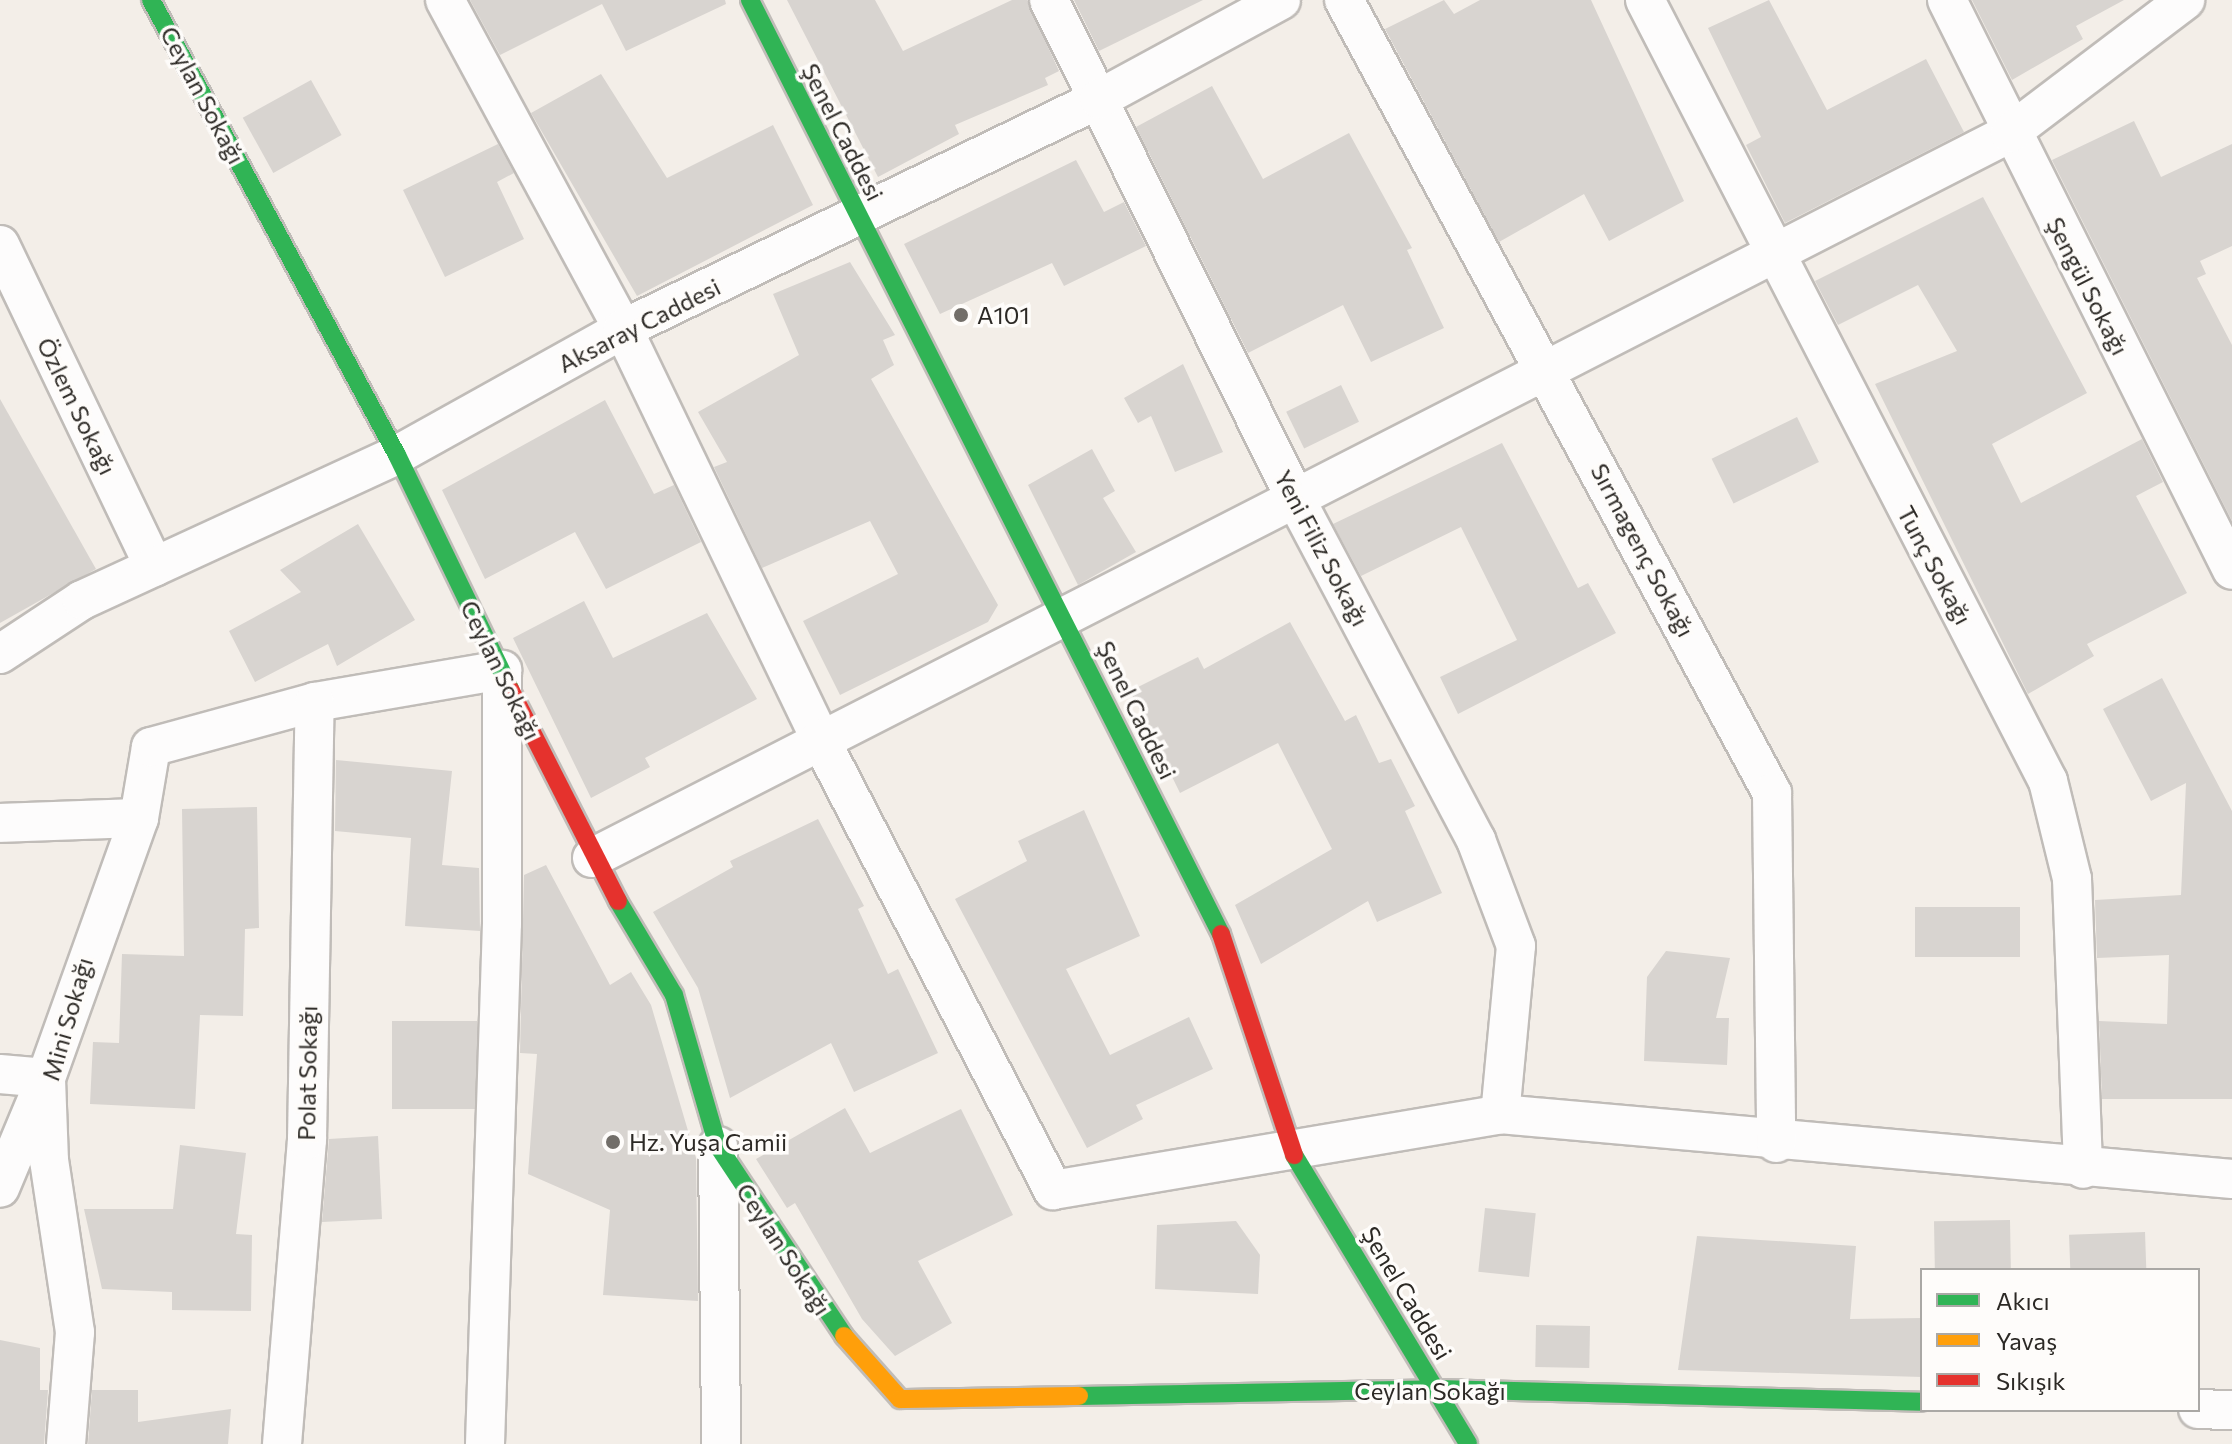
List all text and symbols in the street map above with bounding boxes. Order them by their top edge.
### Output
street label: Ceylan Sokağı [155,21,251,169]
street label: Şenel Caddesi [796,59,890,205]
street label: Şengül Sokağı [2041,212,2135,360]
street label: Aksaray Caddesi [553,272,725,378]
place label: A101 [977,301,1030,329]
marker: A101 [952,306,970,324]
street label: Özlem Sokağı [31,333,123,479]
street label: Sırmagenç Sokağı [1585,458,1701,642]
street label: Yeni Filiz Sokağı [1269,465,1375,631]
street label: Tunç Sokağı [1892,501,1978,629]
street label: Ceylan Sokağı [455,596,547,744]
street label: Şenel Caddesi [1091,636,1183,784]
street label: Mini Sokağı [36,954,98,1084]
street label: Polat Sokağı [291,1005,323,1141]
place label: Hz. Yuşa Camii [629,1128,787,1156]
marker: Hz. Yuşa Camii [604,1133,622,1151]
street label: Ceylan Sokağı [731,1178,837,1320]
street label: Şenel Caddesi [1356,1221,1458,1365]
legend [1920,1268,2200,1412]
text: Akıcı [1996,1286,2050,1315]
text: Yavaş [1996,1326,2057,1355]
text: Sıkışık [1996,1366,2066,1395]
street label: Ceylan Sokağı [1354,1377,1506,1405]

